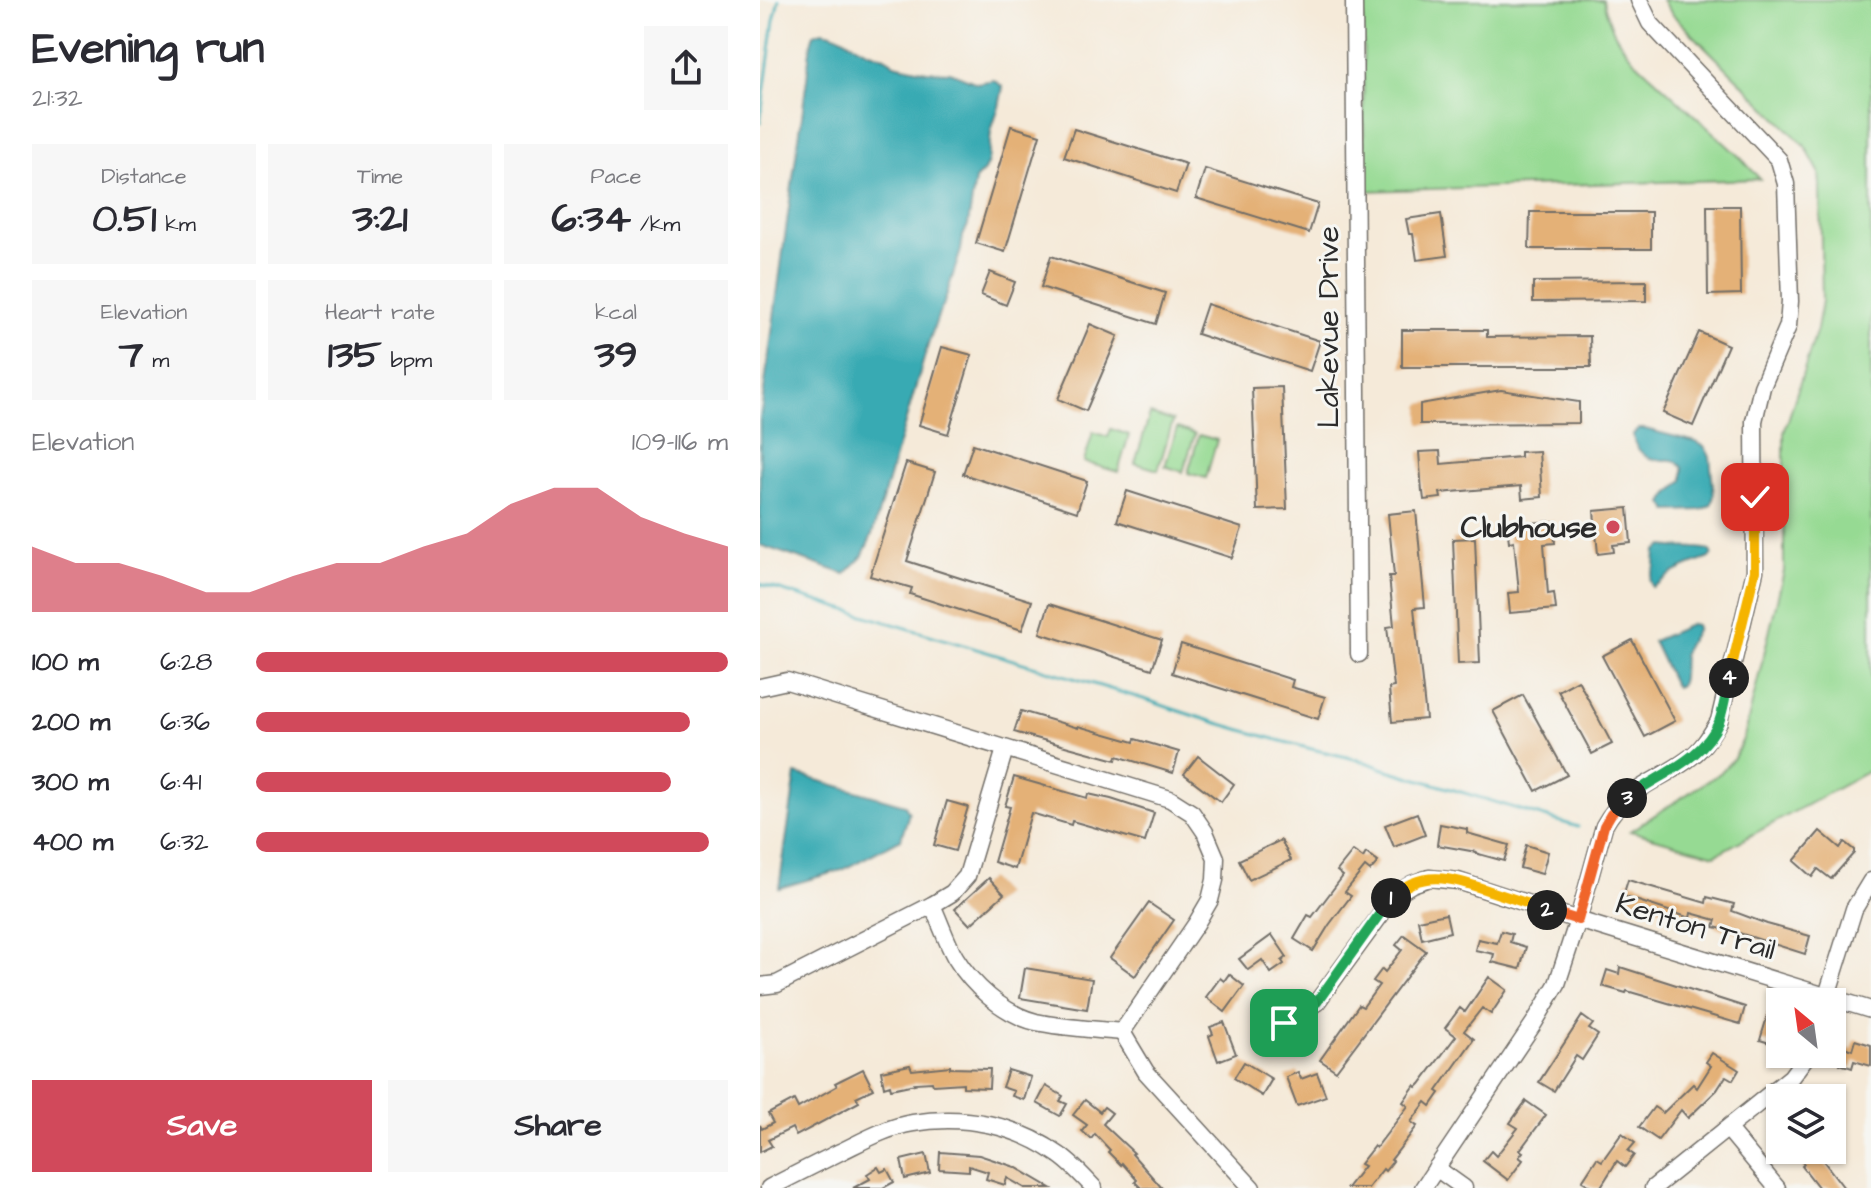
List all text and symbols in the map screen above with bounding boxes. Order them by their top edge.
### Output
text: Evening run [32,19,264,80]
button: share [644,26,728,110]
text: 21:32 [32,80,83,116]
text: Distance [101,161,187,192]
text: Time [357,161,403,192]
text: Pace [590,161,642,192]
text: 0.51 [92,192,156,247]
text: 3:21 [352,192,408,247]
text: 6:34 [552,192,631,247]
text: km [156,209,196,240]
text: /km [631,209,680,240]
street label: Lakevue Drive [1308,226,1350,428]
text: Elevation [101,297,187,328]
text: Heart rate [325,297,435,328]
text: kcal [595,297,637,328]
text: 7 [119,328,143,383]
text: 135 [328,328,382,383]
text: 39 [594,328,638,383]
text: m [143,345,169,376]
text: bpm [382,345,432,376]
text: Elevation [32,424,134,460]
text: 109–116 m [632,424,728,460]
pin [1721,463,1789,531]
icon: check [1733,475,1777,519]
place label: Clubhouse [1461,507,1597,549]
marker: Clubhouse [1604,518,1622,536]
text: 100 m [32,644,99,680]
text: 6:28 [160,644,212,680]
pin: 4 [1709,658,1749,698]
text: 4 [1722,662,1736,693]
text: 200 m [32,704,110,740]
text: 6:36 [160,704,210,740]
text: 300 m [32,764,109,800]
text: 6:41 [160,764,202,800]
pin: 3 [1607,778,1647,818]
text: 3 [1621,782,1633,813]
text: 400 m [32,824,113,860]
text: 6:32 [160,824,209,860]
pin: 1 [1371,878,1411,918]
text: 1 [1390,882,1392,913]
street label: Kenton Trail [1611,883,1781,971]
pin: 2 [1527,890,1567,930]
text: 2 [1541,894,1553,925]
north arrow [1766,988,1846,1068]
map controls [1766,988,1846,1164]
pin [1250,989,1318,1057]
icon: arrive [1262,1001,1306,1045]
button: Save [32,1080,372,1172]
button: Share [388,1080,728,1172]
button: layers [1766,1084,1846,1164]

